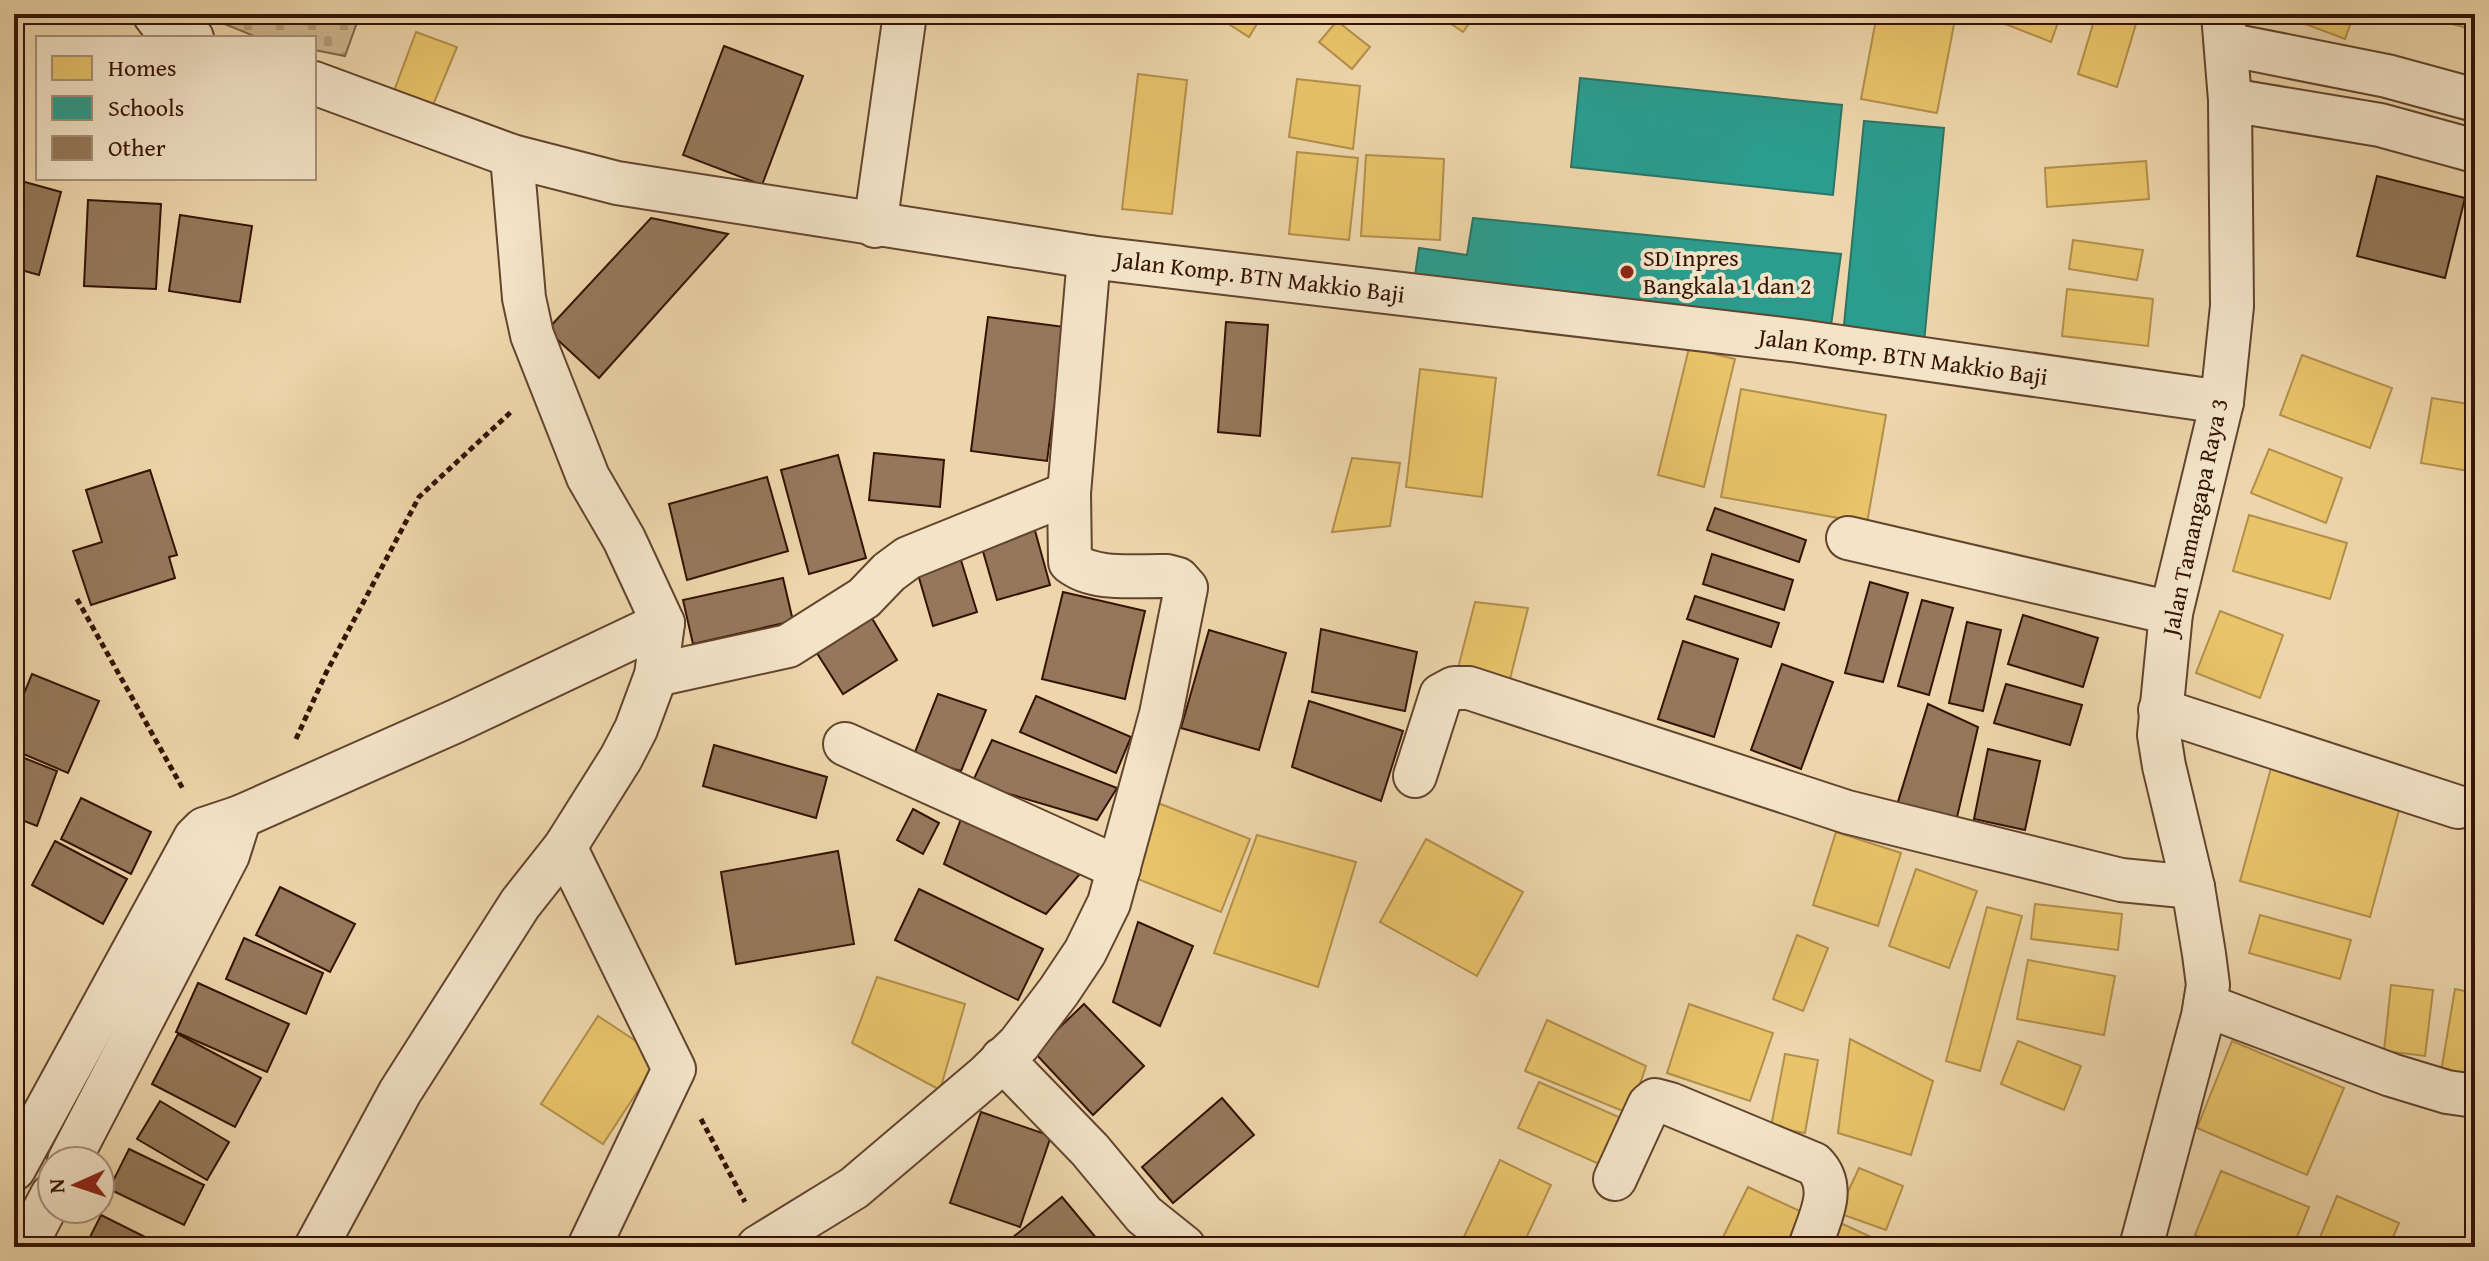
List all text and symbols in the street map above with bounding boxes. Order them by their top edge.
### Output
legend [36,36,316,180]
text: Homes [108,50,177,85]
text: Schools [108,90,184,125]
text: Other [108,130,166,165]
place label: SD Inpres Bangkala 1 dan 2 [1643,240,1812,303]
street label: Jalan Komp. BTN Makkio Baji [1110,241,1407,312]
marker: SD Inpres Bangkala 1 dan 2 [1618,263,1636,281]
street label: Jalan Komp. BTN Makkio Baji [1753,318,2050,394]
street label: Jalan Tamangapa Raya 3 [2152,395,2237,642]
north arrow [36,1145,116,1225]
text: N [40,1178,72,1194]

